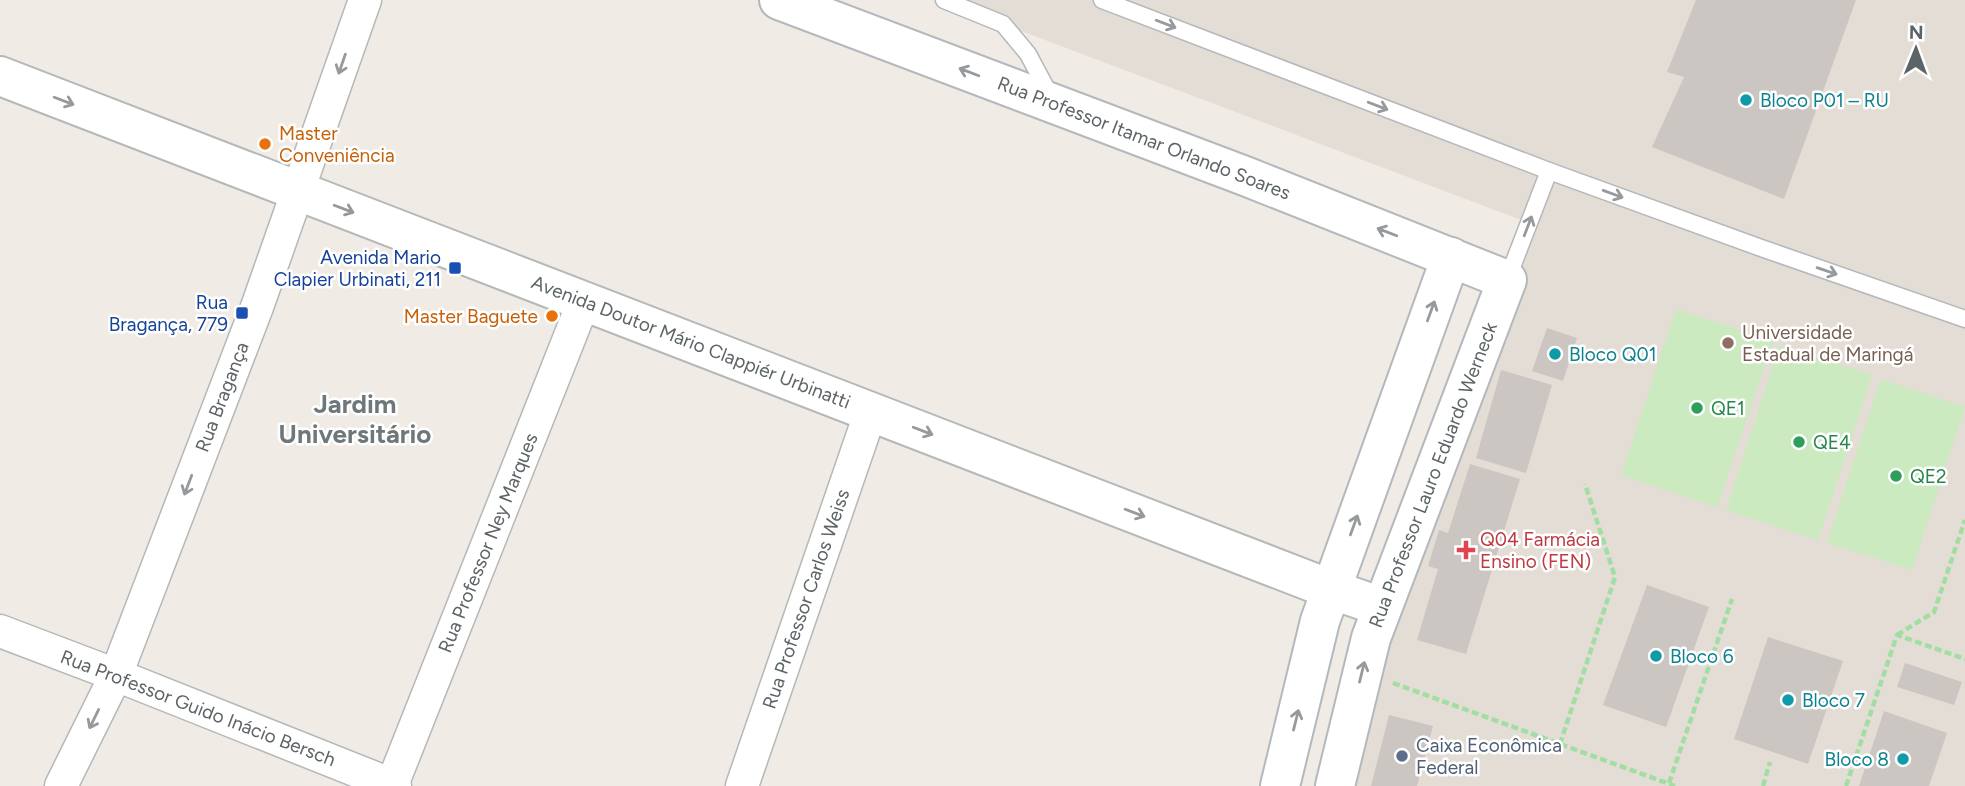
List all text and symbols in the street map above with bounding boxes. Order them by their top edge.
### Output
north arrow [1881,14,1951,84]
one-way arrow [1154,19,1176,32]
text: N [1909,21,1924,44]
one-way arrow [335,53,347,75]
one-way arrow [958,65,980,77]
street label: Rua Professor Itamar Orlando Soares [994,71,1294,205]
place label: Bloco P01 – RU [1760,89,1889,112]
marker: Bloco P01 – RU [1738,92,1754,108]
one-way arrow [52,95,74,108]
one-way arrow [1367,100,1389,113]
place label: Master Conveniência [279,122,395,167]
marker: Master Conveniência [257,136,273,152]
one-way arrow [1602,189,1624,201]
one-way arrow [333,204,355,217]
one-way arrow [1523,215,1536,237]
one-way arrow [1377,225,1399,238]
place label: Avenida Mario Clapier Urbinati, 211 [274,246,441,291]
marker: Avenida Mario Clapier Urbinati, 211 [447,260,463,276]
one-way arrow [1816,266,1838,278]
street label: Avenida Doutor Mário Clappiér Urbinatti [528,270,854,414]
place label: Rua Bragança, 779 [109,291,228,336]
one-way arrow [1426,300,1438,322]
marker: Rua Bragança, 779 [234,305,250,321]
place label: Master Baguete [404,305,538,328]
marker: Master Baguete [544,308,560,324]
street label: Rua Professor Lauro Eduardo Werneck [1364,318,1502,631]
place label: Universidade Estadual de Maringá [1742,321,1913,366]
marker: Universidade Estadual de Maringá [1720,335,1736,351]
street label: Rua Bragança [190,339,254,455]
place label: Bloco Q01 [1569,343,1657,366]
marker: Bloco Q01 [1547,346,1563,362]
district label: Jardim Universitário [279,388,431,450]
place label: QE1 [1711,397,1745,420]
marker: QE1 [1689,400,1705,416]
one-way arrow [911,426,933,439]
street label: Rua Professor Ney Marques [433,430,543,656]
place label: QE4 [1813,431,1851,454]
marker: QE4 [1791,434,1807,450]
place label: QE2 [1910,465,1947,488]
marker: QE2 [1888,468,1904,484]
one-way arrow [181,474,194,496]
street label: Rua Professor Carlos Weiss [758,486,855,712]
one-way arrow [1124,508,1145,521]
one-way arrow [1349,514,1361,536]
place label: Q04 Farmácia Ensino (FEN) [1480,528,1600,573]
marker: Q04 Farmácia Ensino (FEN) [1458,542,1474,558]
street label: Rua Professor Guido Inácio Bersch [57,645,339,771]
place label: Bloco 6 [1670,645,1734,668]
marker: Bloco 6 [1648,648,1664,664]
one-way arrow [1356,661,1370,684]
place label: Bloco 7 [1802,689,1865,712]
marker: Bloco 7 [1780,692,1796,708]
one-way arrow [87,708,101,729]
one-way arrow [1290,709,1303,731]
place label: Caixa Econômica Federal [1416,734,1562,779]
marker: Caixa Econômica Federal [1394,748,1410,764]
place label: Bloco 8 [1825,748,1889,771]
marker: Bloco 8 [1895,751,1911,767]

